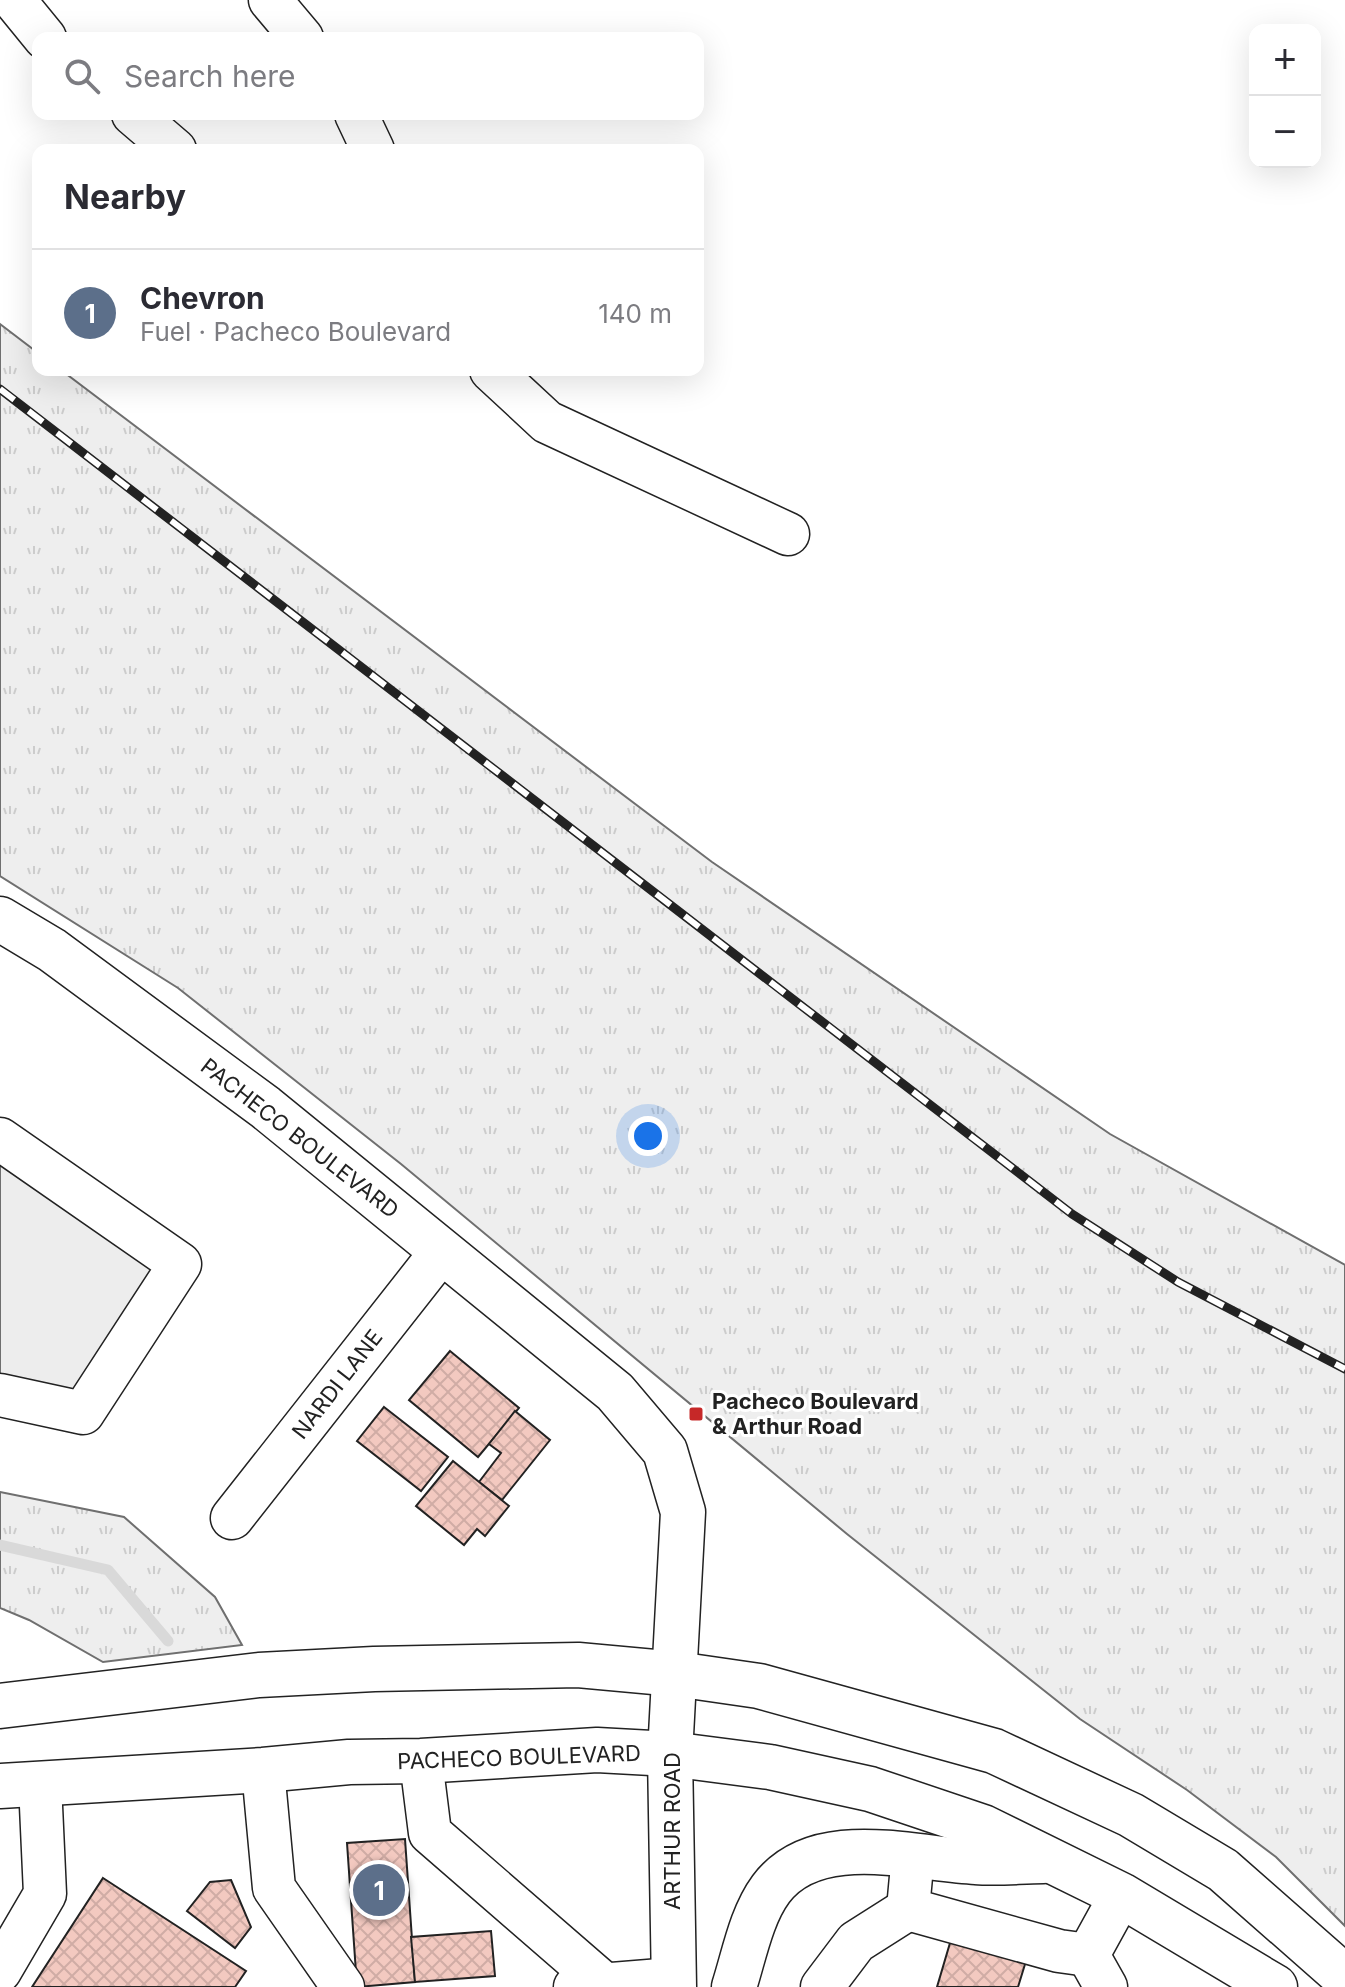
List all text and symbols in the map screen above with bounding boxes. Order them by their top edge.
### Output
map controls [1249,24,1321,168]
button: + [1249,24,1321,96]
search box [32,32,704,120]
icon: search [60,54,104,98]
text: Search here [124,58,296,94]
button: − [1249,96,1321,168]
text: Nearby [64,176,186,217]
text: Chevron [140,280,265,316]
text: 1 [84,298,96,329]
text: 140 m [598,298,672,329]
text: Fuel · Pacheco Boulevard [140,316,451,347]
street label: PACHECO BOULEVARD [196,1053,404,1223]
your location [628,1116,668,1156]
street label: NARDI LANE [286,1324,388,1444]
place label: Pacheco Boulevard & Arthur Road [712,1388,919,1439]
marker: Pacheco Boulevard & Arthur Road [687,1405,705,1423]
street label: PACHECO BOULEVARD [397,1740,641,1774]
street label: ARTHUR ROAD [659,1752,685,1910]
pin: 1 [353,1860,405,1920]

